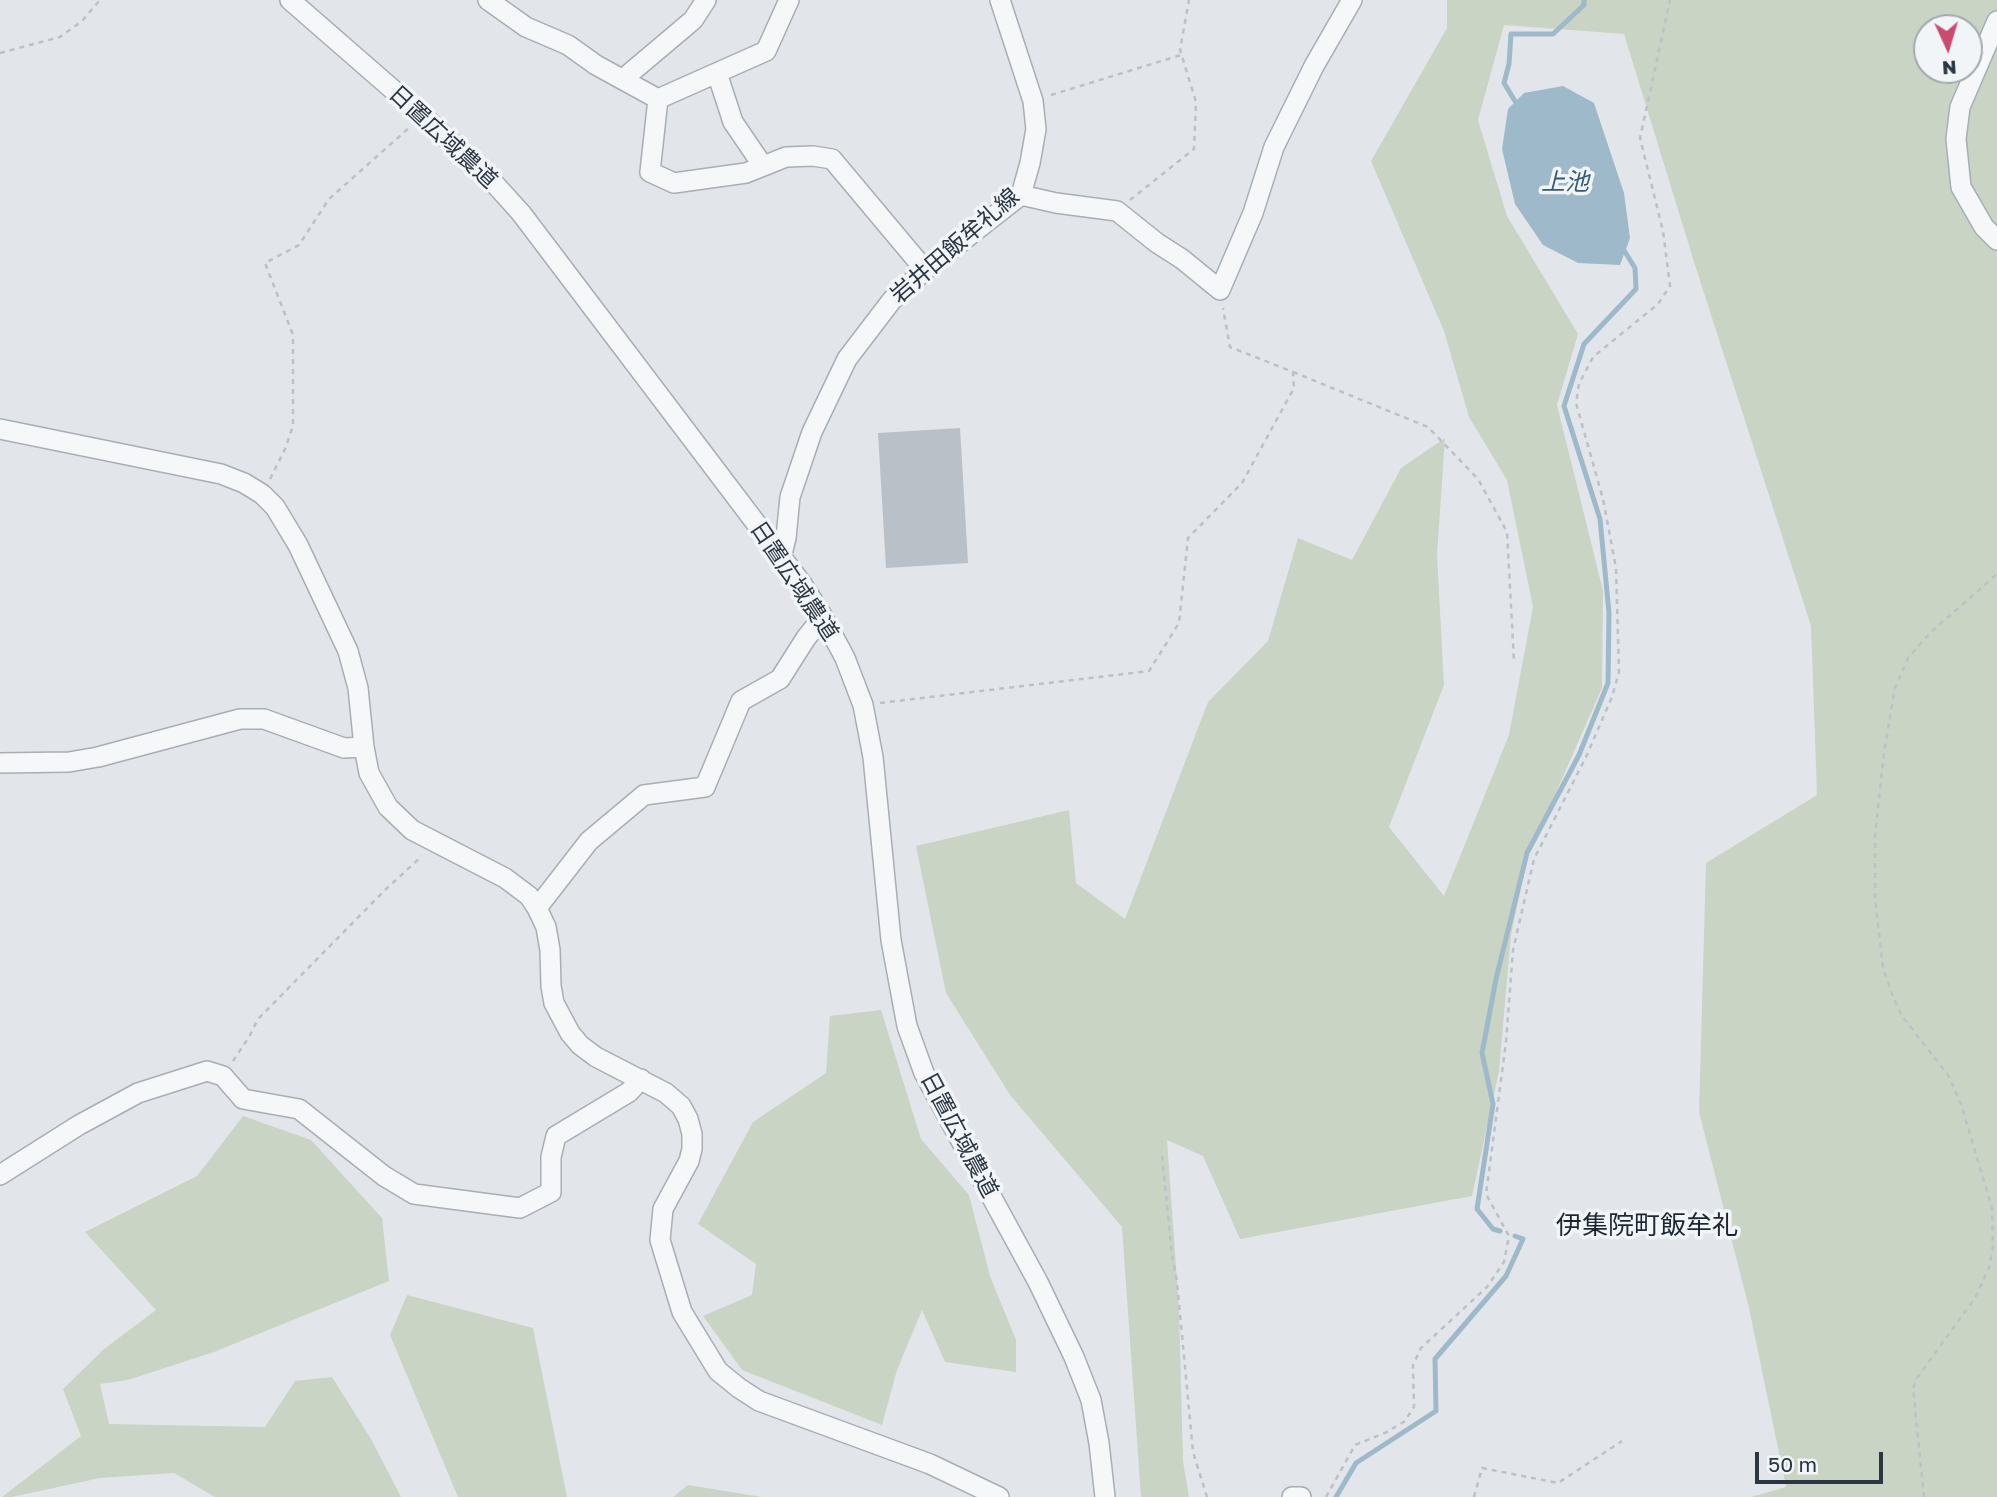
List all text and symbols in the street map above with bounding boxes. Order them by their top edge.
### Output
north arrow [1913,14,1983,84]
text: N [1941,56,1957,80]
street label: 日置広域農道 [383,80,503,194]
water label: 上池 [1541,168,1589,196]
street label: 岩井田飯牟礼線 [885,183,1025,309]
street label: 日置広域農道 [744,516,844,646]
street label: 日置広域農道 [914,1068,1004,1202]
district label: 伊集院町飯牟礼 [1556,1210,1738,1242]
scale bar [1759,1438,1887,1482]
text: 50 m [1768,1451,1817,1477]

